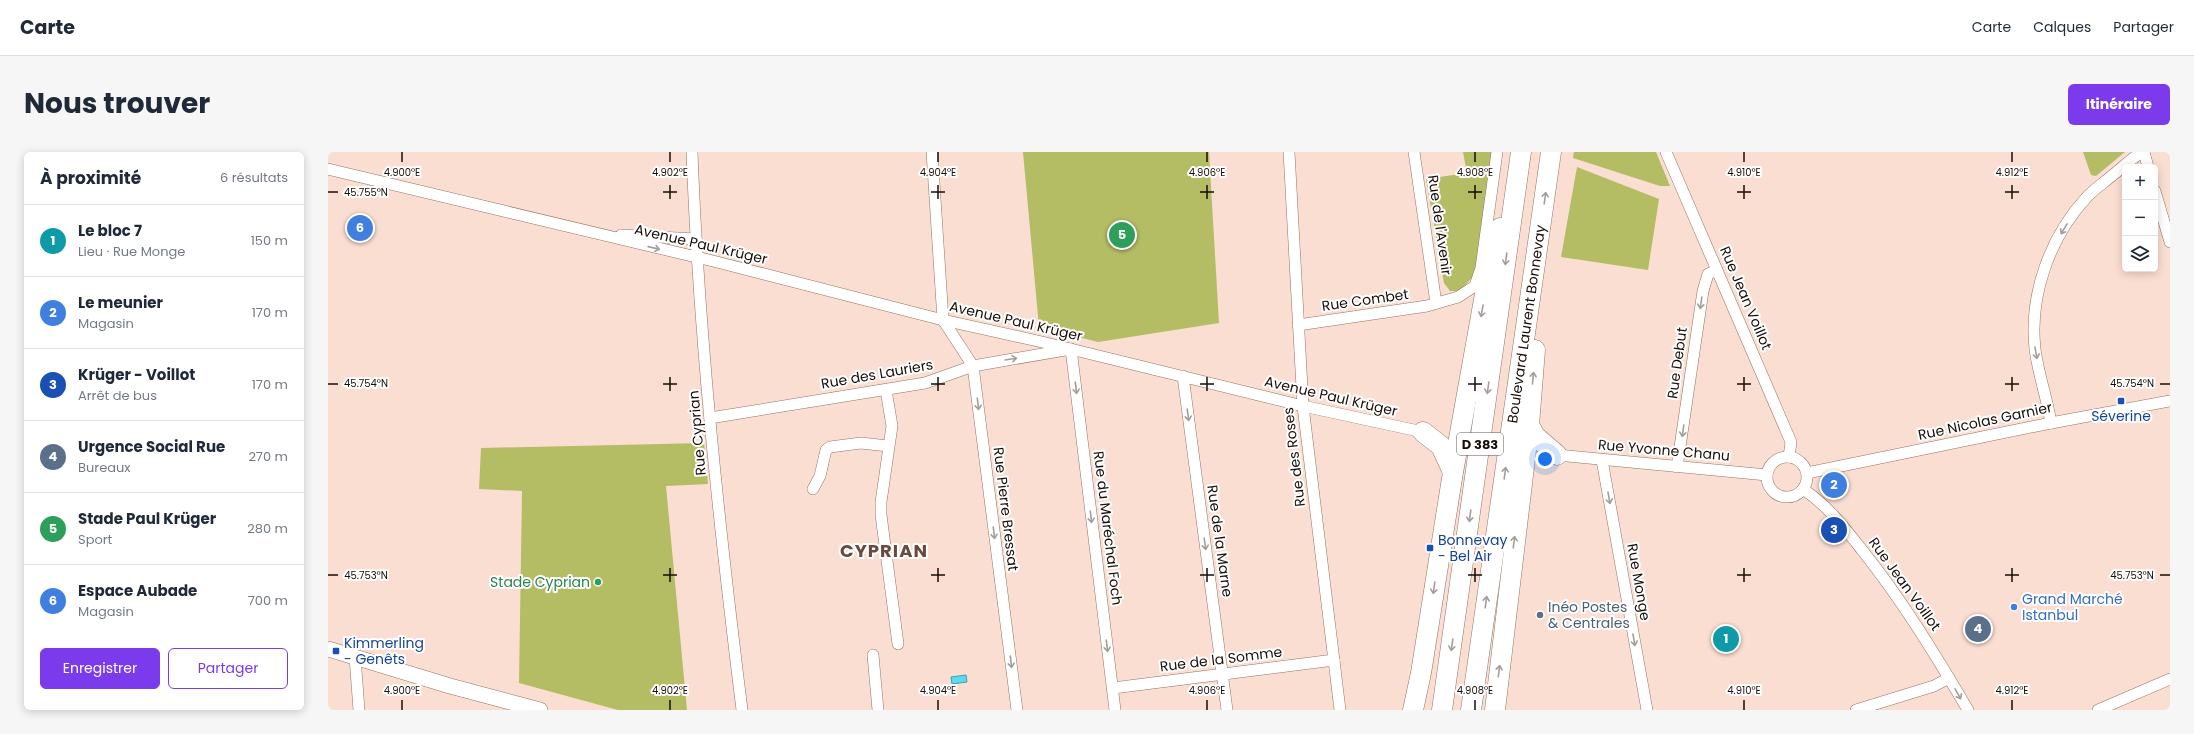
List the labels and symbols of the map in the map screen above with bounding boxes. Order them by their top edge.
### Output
text: 4.900°E [384,165,420,180]
text: 4.902°E [652,165,688,180]
text: 4.904°E [920,165,956,180]
text: 4.906°E [1189,165,1225,180]
text: 4.908°E [1457,165,1493,180]
text: 4.910°E [1727,165,1761,180]
text: 4.912°E [1996,165,2028,180]
street label: Rue de l'Avenir [1423,174,1457,276]
text: 45.755°N [344,185,388,200]
one-way arrow [1541,192,1549,205]
pin: 6 [347,213,373,243]
street label: Avenue Paul Krüger [633,219,769,269]
pin: 5 [1109,220,1135,250]
street label: Boulevard Laurent Bonnevay [1502,223,1550,424]
one-way arrow [2059,223,2067,235]
street label: Rue Jean Voillot [1715,243,1777,353]
one-way arrow [647,245,660,252]
one-way arrow [1502,252,1510,265]
street label: Rue Combet [1320,284,1410,316]
street label: Avenue Paul Krüger [948,296,1084,346]
one-way arrow [1697,296,1705,309]
one-way arrow [1478,304,1486,317]
street label: Rue Debut [1662,326,1692,400]
one-way arrow [2033,346,2041,359]
street label: Rue des Lauriers [819,354,935,394]
one-way arrow [1004,355,1017,363]
street label: Avenue Paul Krüger [1263,371,1399,421]
one-way arrow [1529,372,1536,385]
text: 45.754°N [344,376,388,391]
text: 45.754°N [2110,376,2154,391]
one-way arrow [1072,381,1079,394]
one-way arrow [1484,381,1492,394]
street label: Rue Cyprian [683,390,711,476]
marker: Séverine [2116,396,2126,406]
one-way arrow [974,397,981,410]
street label: Rue Nicolas Garnier [1916,397,2054,445]
street label: Rue des Roses [1278,406,1310,508]
place label: Séverine [2091,406,2151,426]
one-way arrow [1184,408,1192,421]
one-way arrow [1679,424,1687,437]
road number: D 383 [1457,433,1503,455]
street label: Rue Yvonne Chanu [1597,434,1731,466]
street label: Rue Pierre Bressat [988,446,1024,572]
your location [1535,449,1555,469]
street label: Rue du Maréchal Foch [1089,450,1127,606]
one-way arrow [1501,467,1509,480]
pin: 2 [1821,470,1847,500]
street label: Rue de la Marne [1202,484,1238,599]
one-way arrow [1605,491,1613,504]
one-way arrow [1088,510,1095,523]
one-way arrow [1466,510,1474,523]
pin: 3 [1821,515,1847,545]
one-way arrow [990,526,998,539]
place label: Bonnevay - Bel Air [1438,530,1507,566]
street label: Rue Jean Voillot [1864,533,1946,635]
one-way arrow [1510,536,1518,549]
one-way arrow [1201,537,1209,550]
district label: CYPRIAN [840,538,928,563]
street label: Rue Monge [1622,542,1656,622]
marker: Bonnevay - Bel Air [1425,543,1435,553]
text: 45.753°N [344,568,388,583]
text: 45.753°N [2110,568,2154,583]
place label: Stade Cyprian [490,572,590,592]
marker: Stade Cyprian [593,577,603,587]
one-way arrow [1429,581,1437,594]
place label: Grand Marché Istanbul [2022,589,2123,625]
one-way arrow [1482,596,1490,609]
place label: Inéo Postes & Centrales [1548,597,1630,633]
marker: Grand Marché Istanbul [2009,602,2019,612]
marker: Inéo Postes & Centrales [1535,610,1545,620]
pin: 4 [1965,614,1991,644]
pin: 1 [1713,624,1739,654]
place label: Kimmerling - Genêts [344,633,424,669]
one-way arrow [1631,633,1639,646]
one-way arrow [1448,638,1455,651]
one-way arrow [1104,639,1111,652]
street label: Rue de la Somme [1159,642,1284,676]
marker: Kimmerling - Genêts [331,646,341,656]
one-way arrow [1007,655,1015,668]
one-way arrow [1495,665,1503,678]
text: 4.900°E [384,683,420,698]
text: 4.902°E [652,683,688,698]
text: 4.904°E [920,683,956,698]
text: 4.906°E [1189,683,1225,698]
text: 4.908°E [1457,683,1493,698]
text: 4.910°E [1727,683,1761,698]
text: 4.912°E [1996,683,2028,698]
one-way arrow [1955,688,1963,700]

